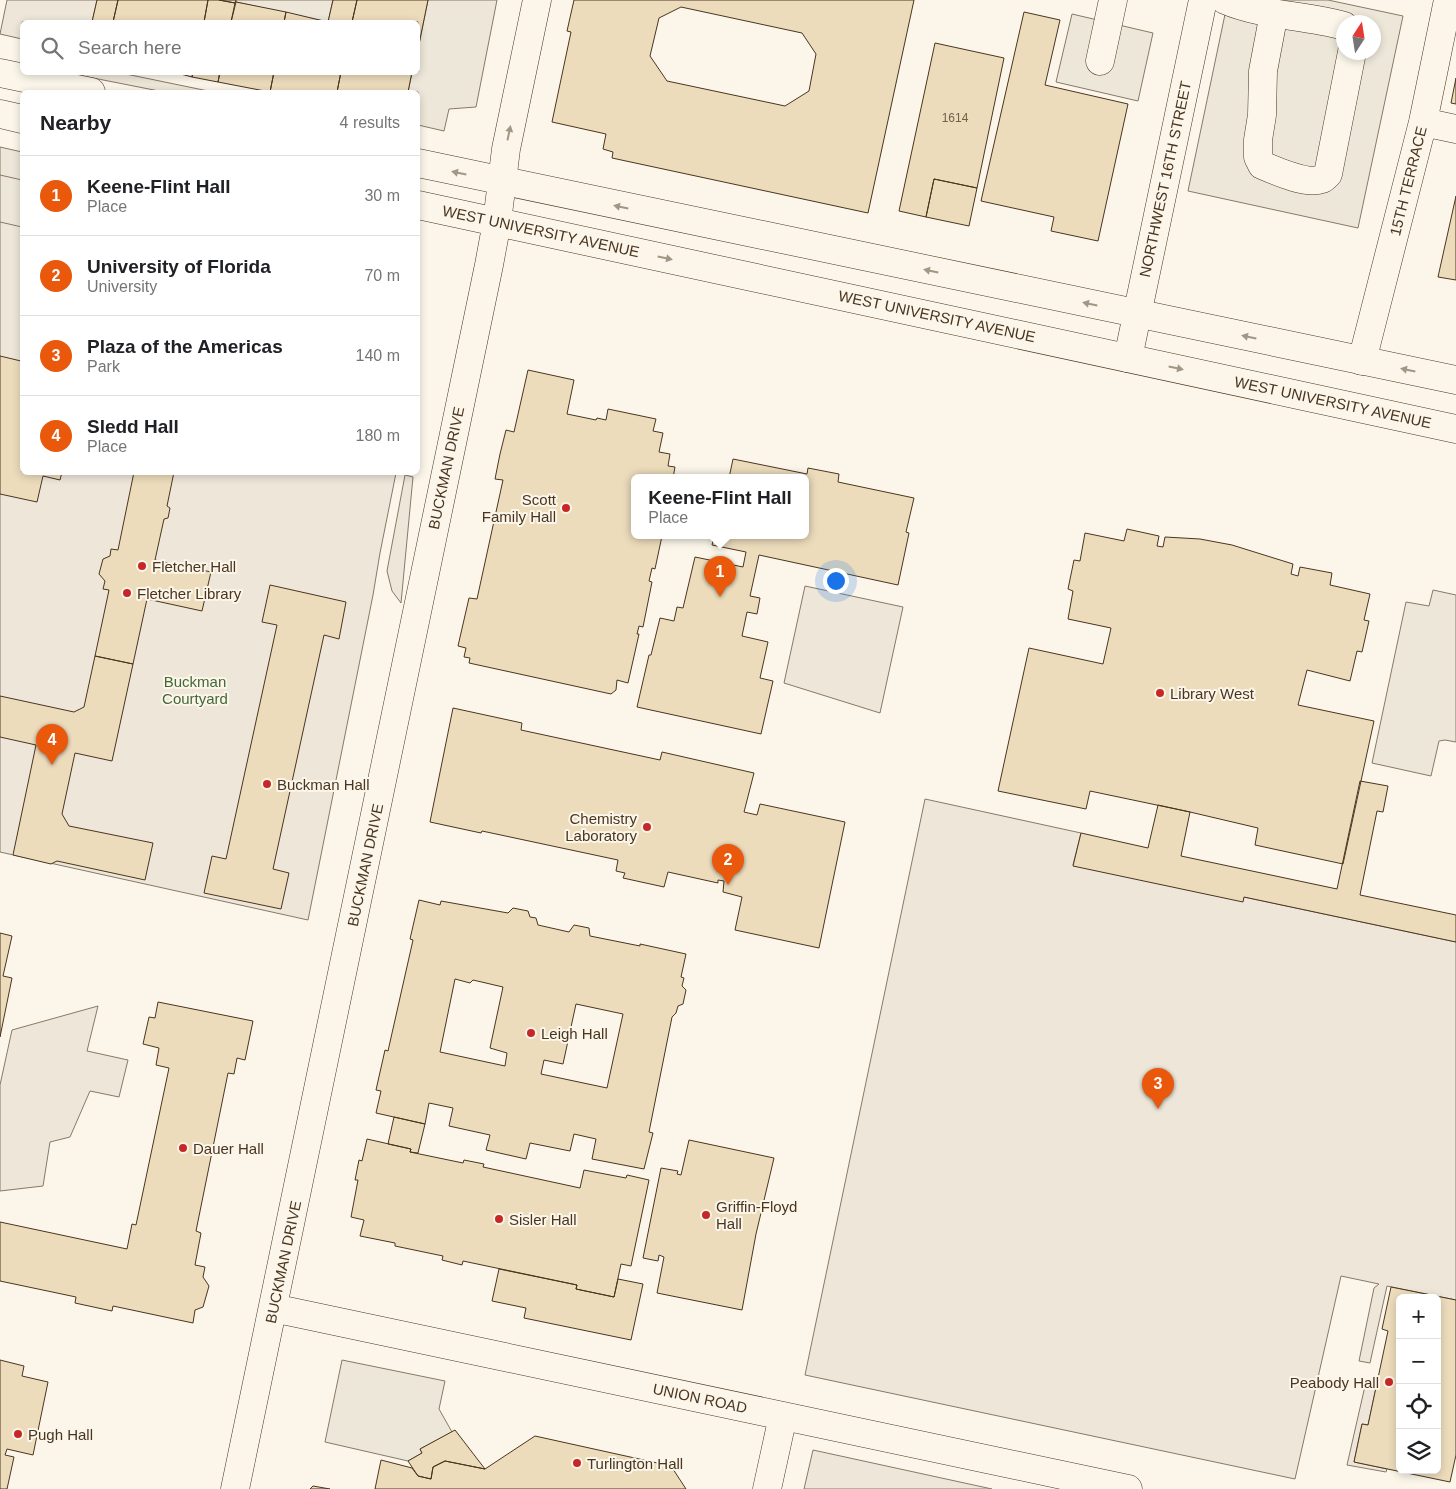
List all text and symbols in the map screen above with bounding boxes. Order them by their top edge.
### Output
north arrow [1336,15,1381,60]
search box [20,20,420,75]
icon: search [38,34,66,62]
text: Search here [78,37,182,58]
street label: NORTHWEST 16TH STREET [1136,79,1194,279]
text: Nearby [40,111,111,134]
house number: 1614 [942,111,969,125]
text: 4 results [340,114,400,131]
street label: 15TH TERRACE [1386,124,1430,238]
one-way arrow [505,126,513,141]
one-way arrow [452,169,467,177]
text: Keene-Flint Hall [87,176,231,197]
text: 1 [52,187,60,204]
text: 30 m [364,187,400,204]
text: Place [87,198,127,215]
street label: WEST UNIVERSITY AVENUE [441,202,641,260]
one-way arrow [614,203,629,211]
one-way arrow [657,254,672,262]
text: University of Florida [87,256,271,277]
text: 2 [52,267,60,284]
text: 70 m [364,267,400,284]
one-way arrow [922,267,938,275]
text: University [87,278,157,295]
street label: WEST UNIVERSITY AVENUE [837,287,1037,345]
one-way arrow [1082,300,1098,308]
one-way arrow [1242,333,1257,341]
text: Plaza of the Americas [87,336,283,357]
text: 3 [52,347,60,364]
text: 140 m [356,347,400,364]
text: Park [87,358,120,375]
one-way arrow [1168,364,1183,372]
one-way arrow [1401,366,1416,374]
street label: WEST UNIVERSITY AVENUE [1233,373,1433,431]
street label: BUCKMAN DRIVE [425,405,467,531]
text: Sledd Hall [87,416,179,437]
text: 4 [52,427,60,444]
text: 180 m [356,427,400,444]
text: Place [87,438,127,455]
popup [631,474,809,539]
text: Keene-Flint Hall [648,487,792,508]
place label: Scott Family Hall [482,491,557,525]
marker: Scott Family Hall [560,502,572,514]
text: Place [648,509,688,526]
pin: 1 [704,556,736,597]
place label: Fletcher Hall [152,558,236,575]
marker: Fletcher Hall [136,560,148,572]
your location [823,568,849,594]
place label: Fletcher Library [137,585,242,602]
marker: Fletcher Library [121,587,133,599]
park label: Buckman Courtyard [162,673,228,707]
place label: Library West [1170,685,1255,702]
marker: Library West [1154,687,1166,699]
pin: 4 [36,724,68,765]
place label: Buckman Hall [277,776,370,793]
marker: Buckman Hall [261,778,273,790]
street label: BUCKMAN DRIVE [344,802,386,928]
place label: Chemistry Laboratory [565,810,637,844]
marker: Chemistry Laboratory [641,821,653,833]
pin: 2 [712,844,744,885]
place label: Leigh Hall [541,1025,608,1042]
marker: Leigh Hall [525,1027,537,1039]
pin: 3 [1142,1068,1174,1109]
place label: Dauer Hall [193,1140,264,1157]
marker: Dauer Hall [177,1142,189,1154]
place label: Griffin-Floyd Hall [716,1198,797,1232]
street label: BUCKMAN DRIVE [262,1199,304,1325]
marker: Griffin-Floyd Hall [700,1209,712,1221]
place label: Sisler Hall [509,1211,577,1228]
marker: Sisler Hall [493,1213,505,1225]
map controls [1396,1294,1441,1474]
button: + [1396,1294,1441,1339]
button: − [1396,1339,1441,1384]
place label: Peabody Hall [1290,1374,1379,1391]
marker: Peabody Hall [1383,1376,1395,1388]
street label: UNION ROAD [651,1380,749,1416]
button: locate [1396,1384,1441,1429]
place label: Pugh Hall [28,1426,93,1443]
marker: Pugh Hall [12,1428,24,1440]
button: layers [1396,1429,1441,1474]
place label: Turlington Hall [587,1455,683,1472]
marker: Turlington Hall [571,1457,583,1469]

